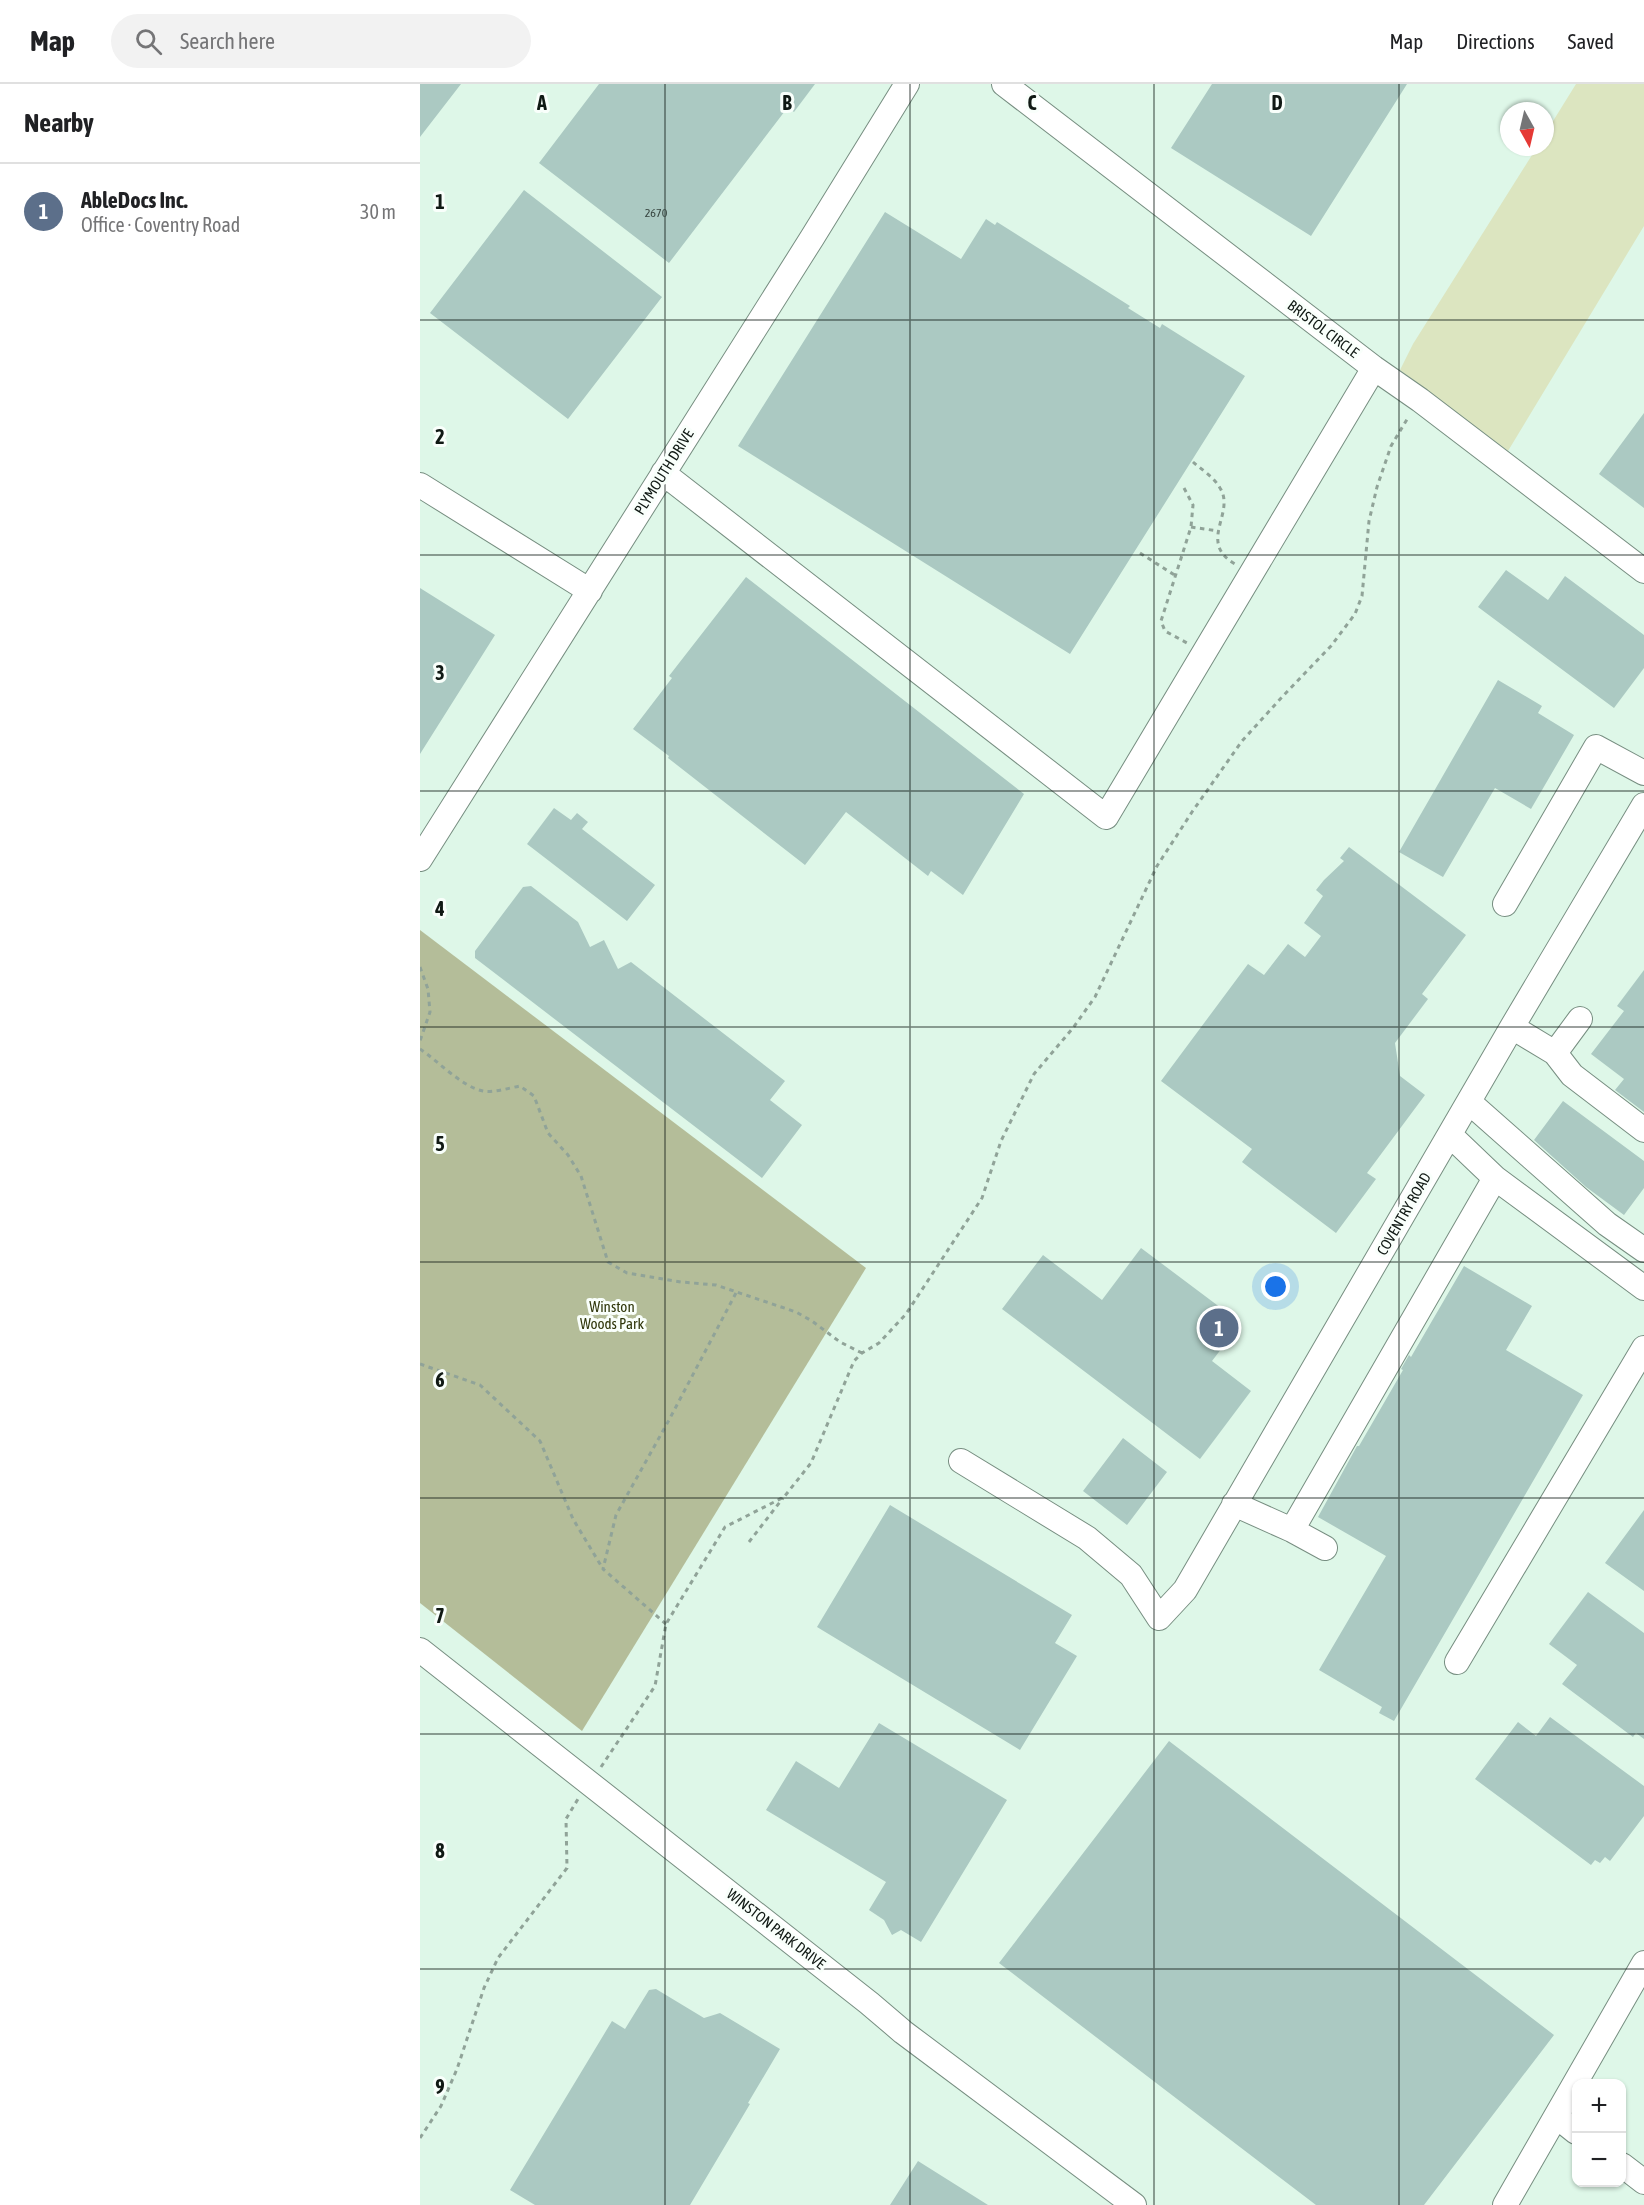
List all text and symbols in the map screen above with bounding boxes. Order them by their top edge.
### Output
search box [111,14,531,68]
text: Map [30,25,75,57]
icon: search [132,25,165,58]
text: Search here [180,28,275,54]
text: Map [1389,29,1423,53]
text: Directions [1456,29,1535,53]
text: Saved [1568,29,1614,53]
text: A [536,91,547,114]
text: B [782,91,792,114]
text: C [1028,91,1037,114]
text: D [1271,91,1283,114]
north arrow [1500,102,1554,156]
text: Nearby [24,108,94,138]
text: AbleDocs Inc. [81,187,188,213]
text: 1 [435,190,445,213]
text: 1 [39,200,48,223]
text: 30 m [360,200,396,223]
house number: 2670 [645,206,668,220]
text: Office · Coventry Road [81,213,240,236]
street label: BRISTOL CIRCLE [1284,296,1363,361]
text: 2 [435,425,445,448]
street label: PLYMOUTH DRIVE [631,425,697,517]
text: 3 [435,661,445,684]
text: 4 [434,897,445,920]
text: 5 [435,1132,445,1155]
street label: COVENTRY ROAD [1373,1170,1434,1258]
your location [1261,1272,1290,1301]
park label: Winston Woods Park [580,1298,644,1332]
pin: 1 [1200,1306,1238,1350]
text: 6 [435,1368,445,1391]
text: 7 [435,1604,445,1627]
text: 8 [435,1839,445,1862]
street label: WINSTON PARK DRIVE [724,1885,829,1973]
text: 9 [435,2075,445,2098]
map controls [1572,2079,1626,2187]
button: + [1572,2079,1626,2133]
button: − [1572,2133,1626,2187]

